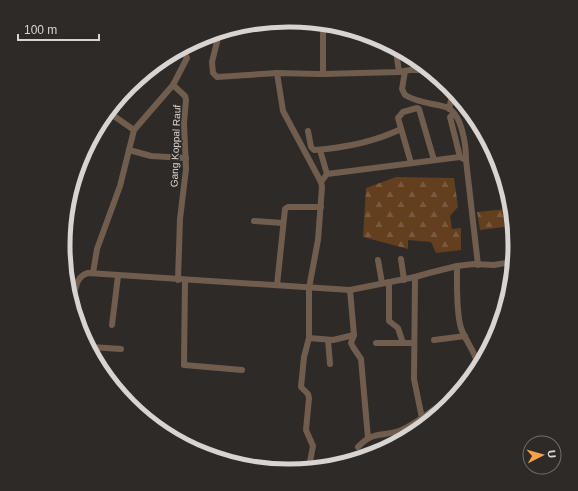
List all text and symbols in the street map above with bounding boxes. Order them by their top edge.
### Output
scale bar [18,16,99,42]
text: 100 m [24,23,57,37]
street label: Gang Koppal Rauf [169,104,182,187]
north arrow [522,435,562,475]
text: U [546,449,558,459]

